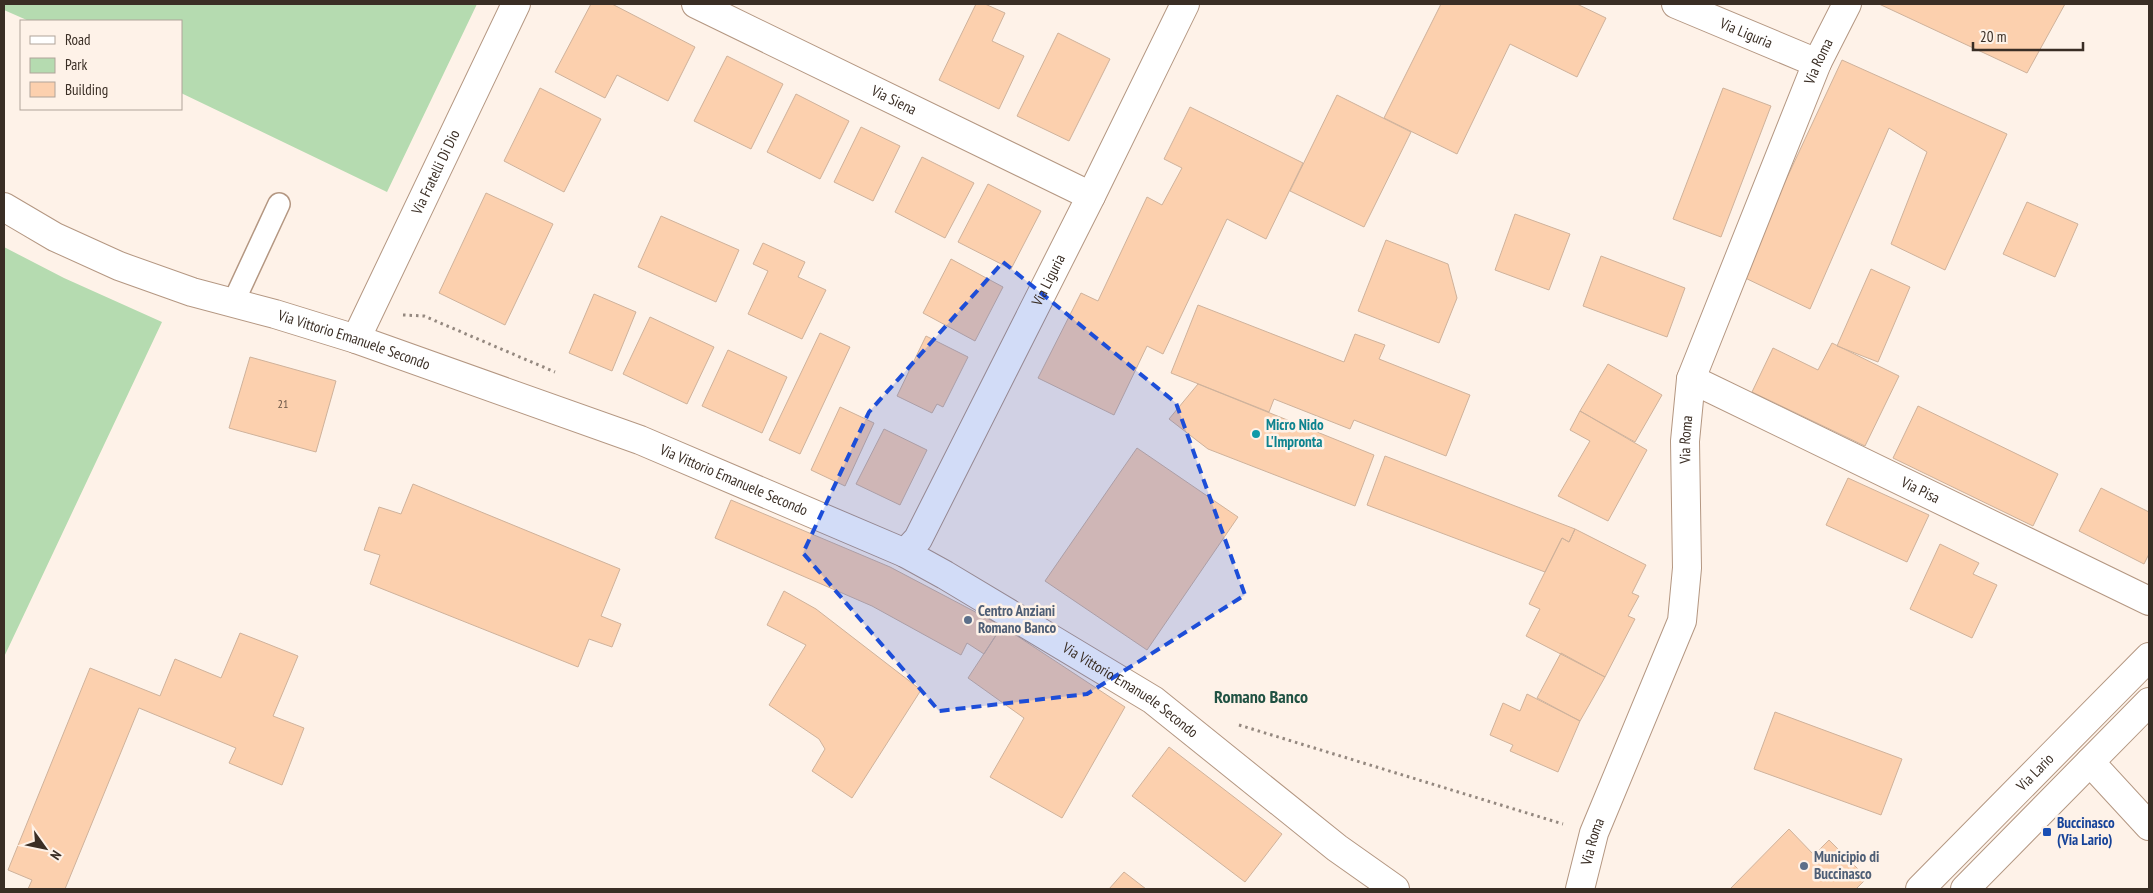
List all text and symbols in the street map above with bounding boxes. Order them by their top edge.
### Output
street label: Via Liguria [1716,13,1775,52]
legend [20,20,182,110]
scale bar [1973,20,2083,52]
text: 20 m [1980,27,2006,46]
text: Road [65,30,91,49]
street label: Via Roma [1799,35,1837,88]
text: Park [65,55,87,74]
text: Building [65,80,108,99]
street label: Via Siena [867,80,920,119]
street label: Via Fratelli Di Dio [407,127,464,218]
street label: Via Liguria [1027,251,1069,310]
street label: Via Vittorio Emanuele Secondo [275,305,433,374]
house number: 21 [278,396,288,411]
place label: Micro Nido L'Impronta [1266,415,1324,451]
street label: Via Roma [1675,415,1696,465]
marker: Micro Nido L'Impronta [1250,428,1262,440]
street label: Via Vittorio Emanuele Secondo [656,439,811,519]
street label: Via Pisa [1897,472,1943,507]
place label: Centro Anziani Romano Banco [978,601,1057,637]
marker: Centro Anziani Romano Banco [962,614,974,626]
street label: Via Vittorio Emanuele Secondo [1058,637,1202,742]
district label: Romano Banco [1214,685,1308,708]
street label: Via Lario [2011,749,2058,795]
place label: Buccinasco (Via Lario) [2057,813,2115,849]
street label: Via Roma [1576,815,1608,868]
north arrow [20,823,70,873]
marker: Buccinasco (Via Lario) [2041,826,2053,838]
text: N [46,847,66,863]
place label: Municipio di Buccinasco [1814,847,1879,883]
marker: Municipio di Buccinasco [1798,860,1810,872]

